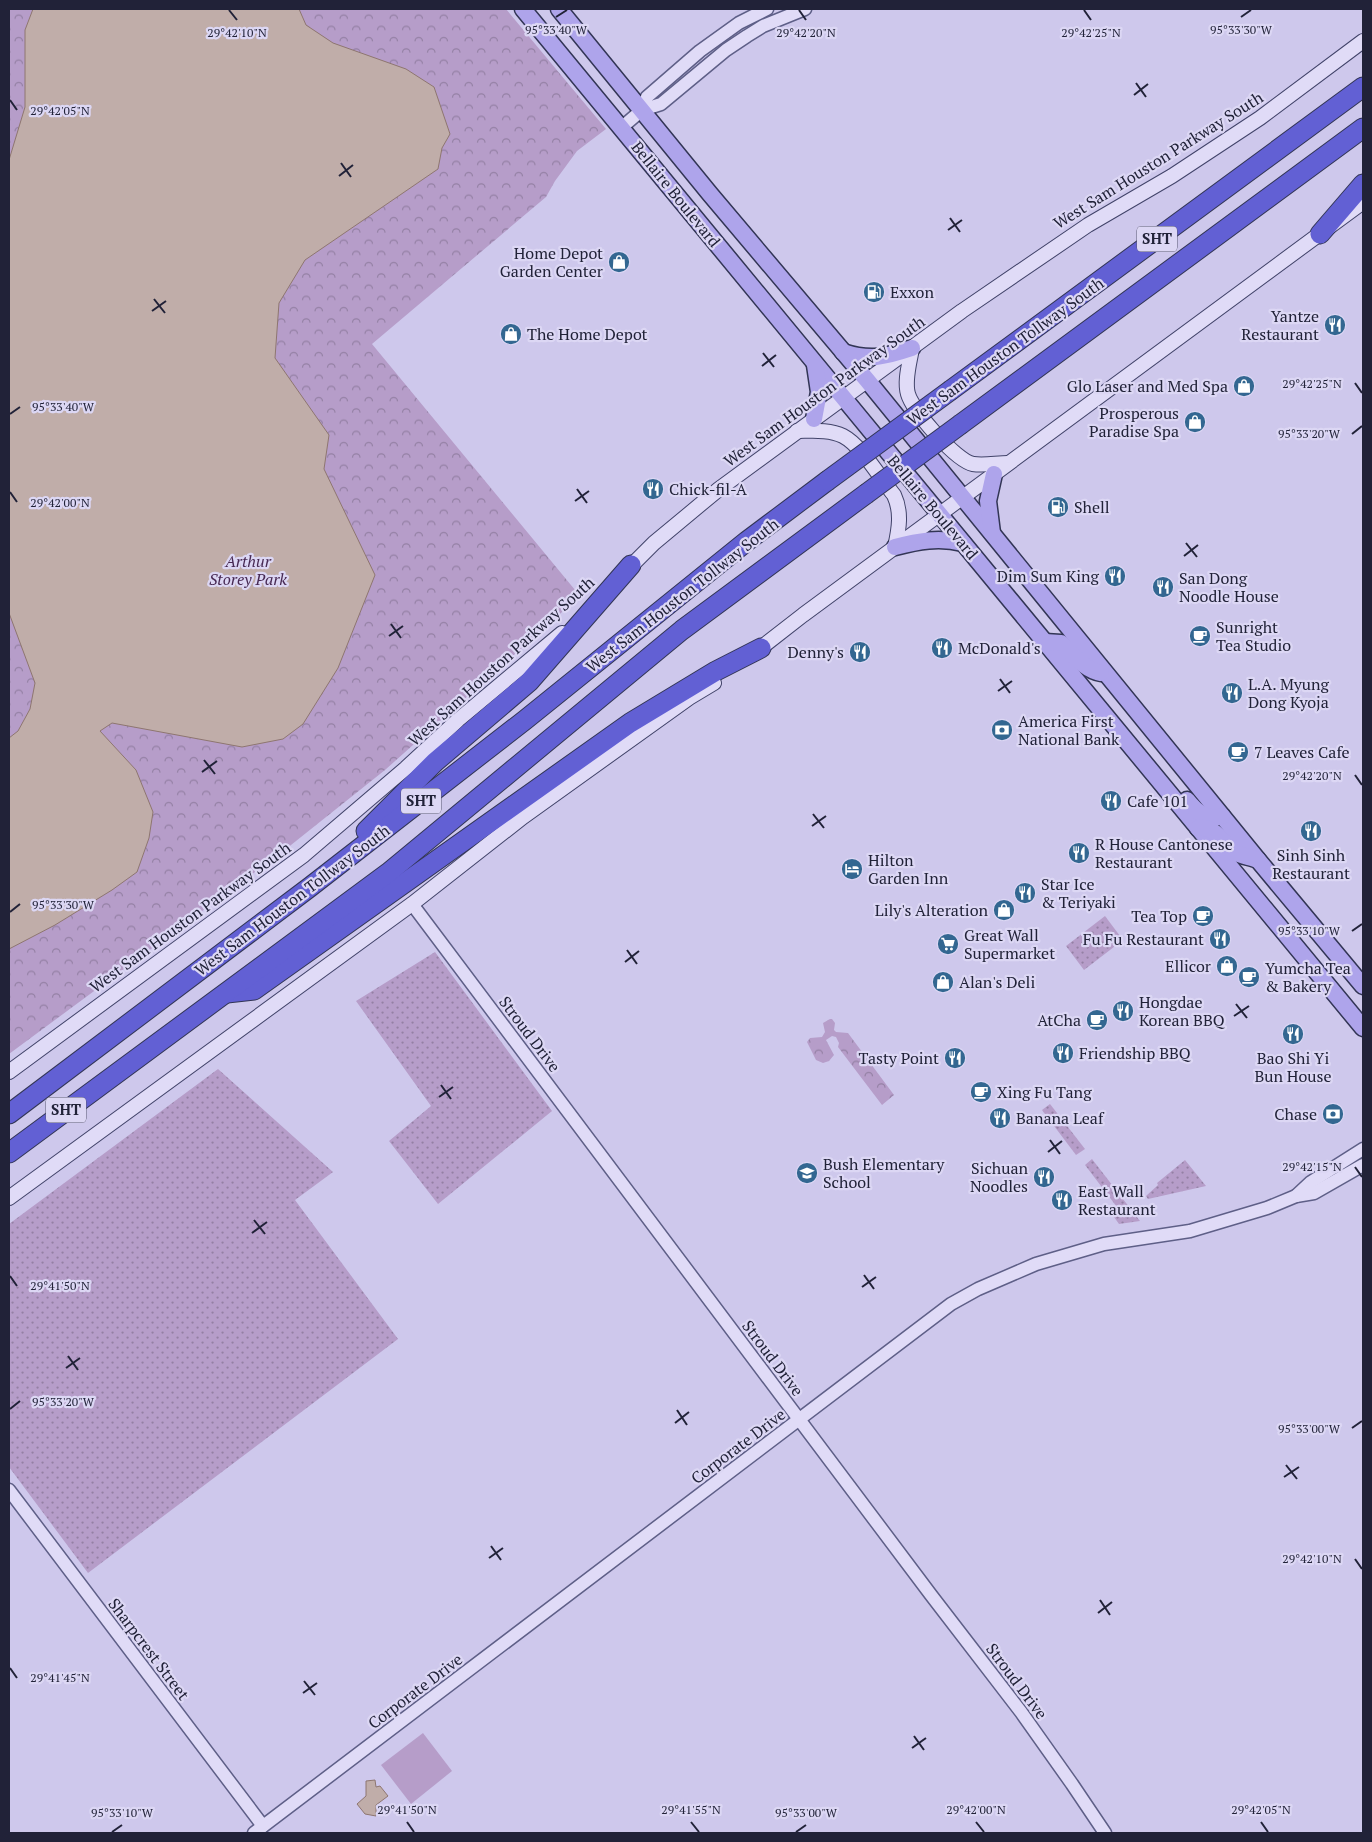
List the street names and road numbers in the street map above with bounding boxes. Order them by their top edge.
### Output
street label: West Sam Houston Parkway South [1049,86,1268,234]
street label: Bellaire Boulevard [626,136,726,252]
road number: SHT [1137,226,1177,252]
street label: West Sam Houston Tollway South [902,272,1109,430]
street label: West Sam Houston Parkway South [719,310,929,471]
street label: Bellaire Boulevard [883,450,983,564]
street label: West Sam Houston Tollway South [581,512,783,677]
street label: West Sam Houston Parkway South [403,571,599,751]
road number: SHT [401,788,441,814]
street label: West Sam Houston Tollway South [190,819,394,981]
street label: West Sam Houston Parkway South [85,836,295,997]
street label: Stroud Drive [494,992,566,1076]
road number: SHT [46,1098,86,1122]
street label: Stroud Drive [737,1316,809,1400]
street label: Corporate Drive [686,1403,790,1489]
street label: Sharpcrest Street [103,1594,195,1705]
street label: Stroud Drive [981,1639,1053,1723]
street label: Corporate Drive [363,1648,467,1734]

